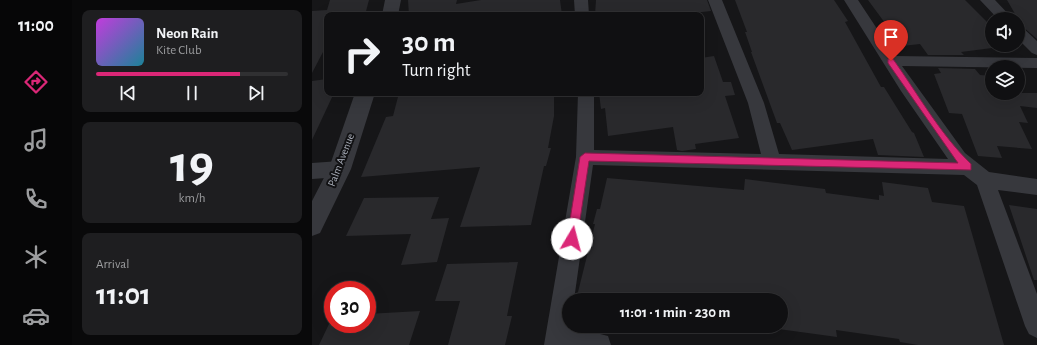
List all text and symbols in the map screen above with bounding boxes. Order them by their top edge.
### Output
map controls [985,12,1025,100]
button: sound [985,12,1025,52]
text: 11:00 [18,17,54,35]
pin [874,20,908,61]
text: Neon Rain [156,26,218,41]
icon: arrive [880,26,902,48]
icon: right [336,28,388,80]
text: 30 m [402,29,455,57]
text: Kite Club [156,44,202,57]
button: layers [985,60,1025,100]
text: Turn right [402,62,471,80]
icon: directions [22,68,50,96]
icon: previous [117,82,139,104]
icon: pause [181,82,203,104]
icon: next [245,82,267,104]
icon: music [22,126,50,154]
street label: Palm Avenue [326,132,356,188]
text: 19 [170,139,214,191]
icon: phone [22,185,50,213]
text: km/h [179,192,205,205]
position arrow [551,218,593,260]
icon: climate [22,243,50,271]
text: Arrival [96,258,129,271]
text: 11:01 [96,280,151,310]
speed limit sign: 30 [324,281,376,333]
icon: car [22,302,50,330]
text: 11:01 · 1 min · 230 m [620,305,730,320]

